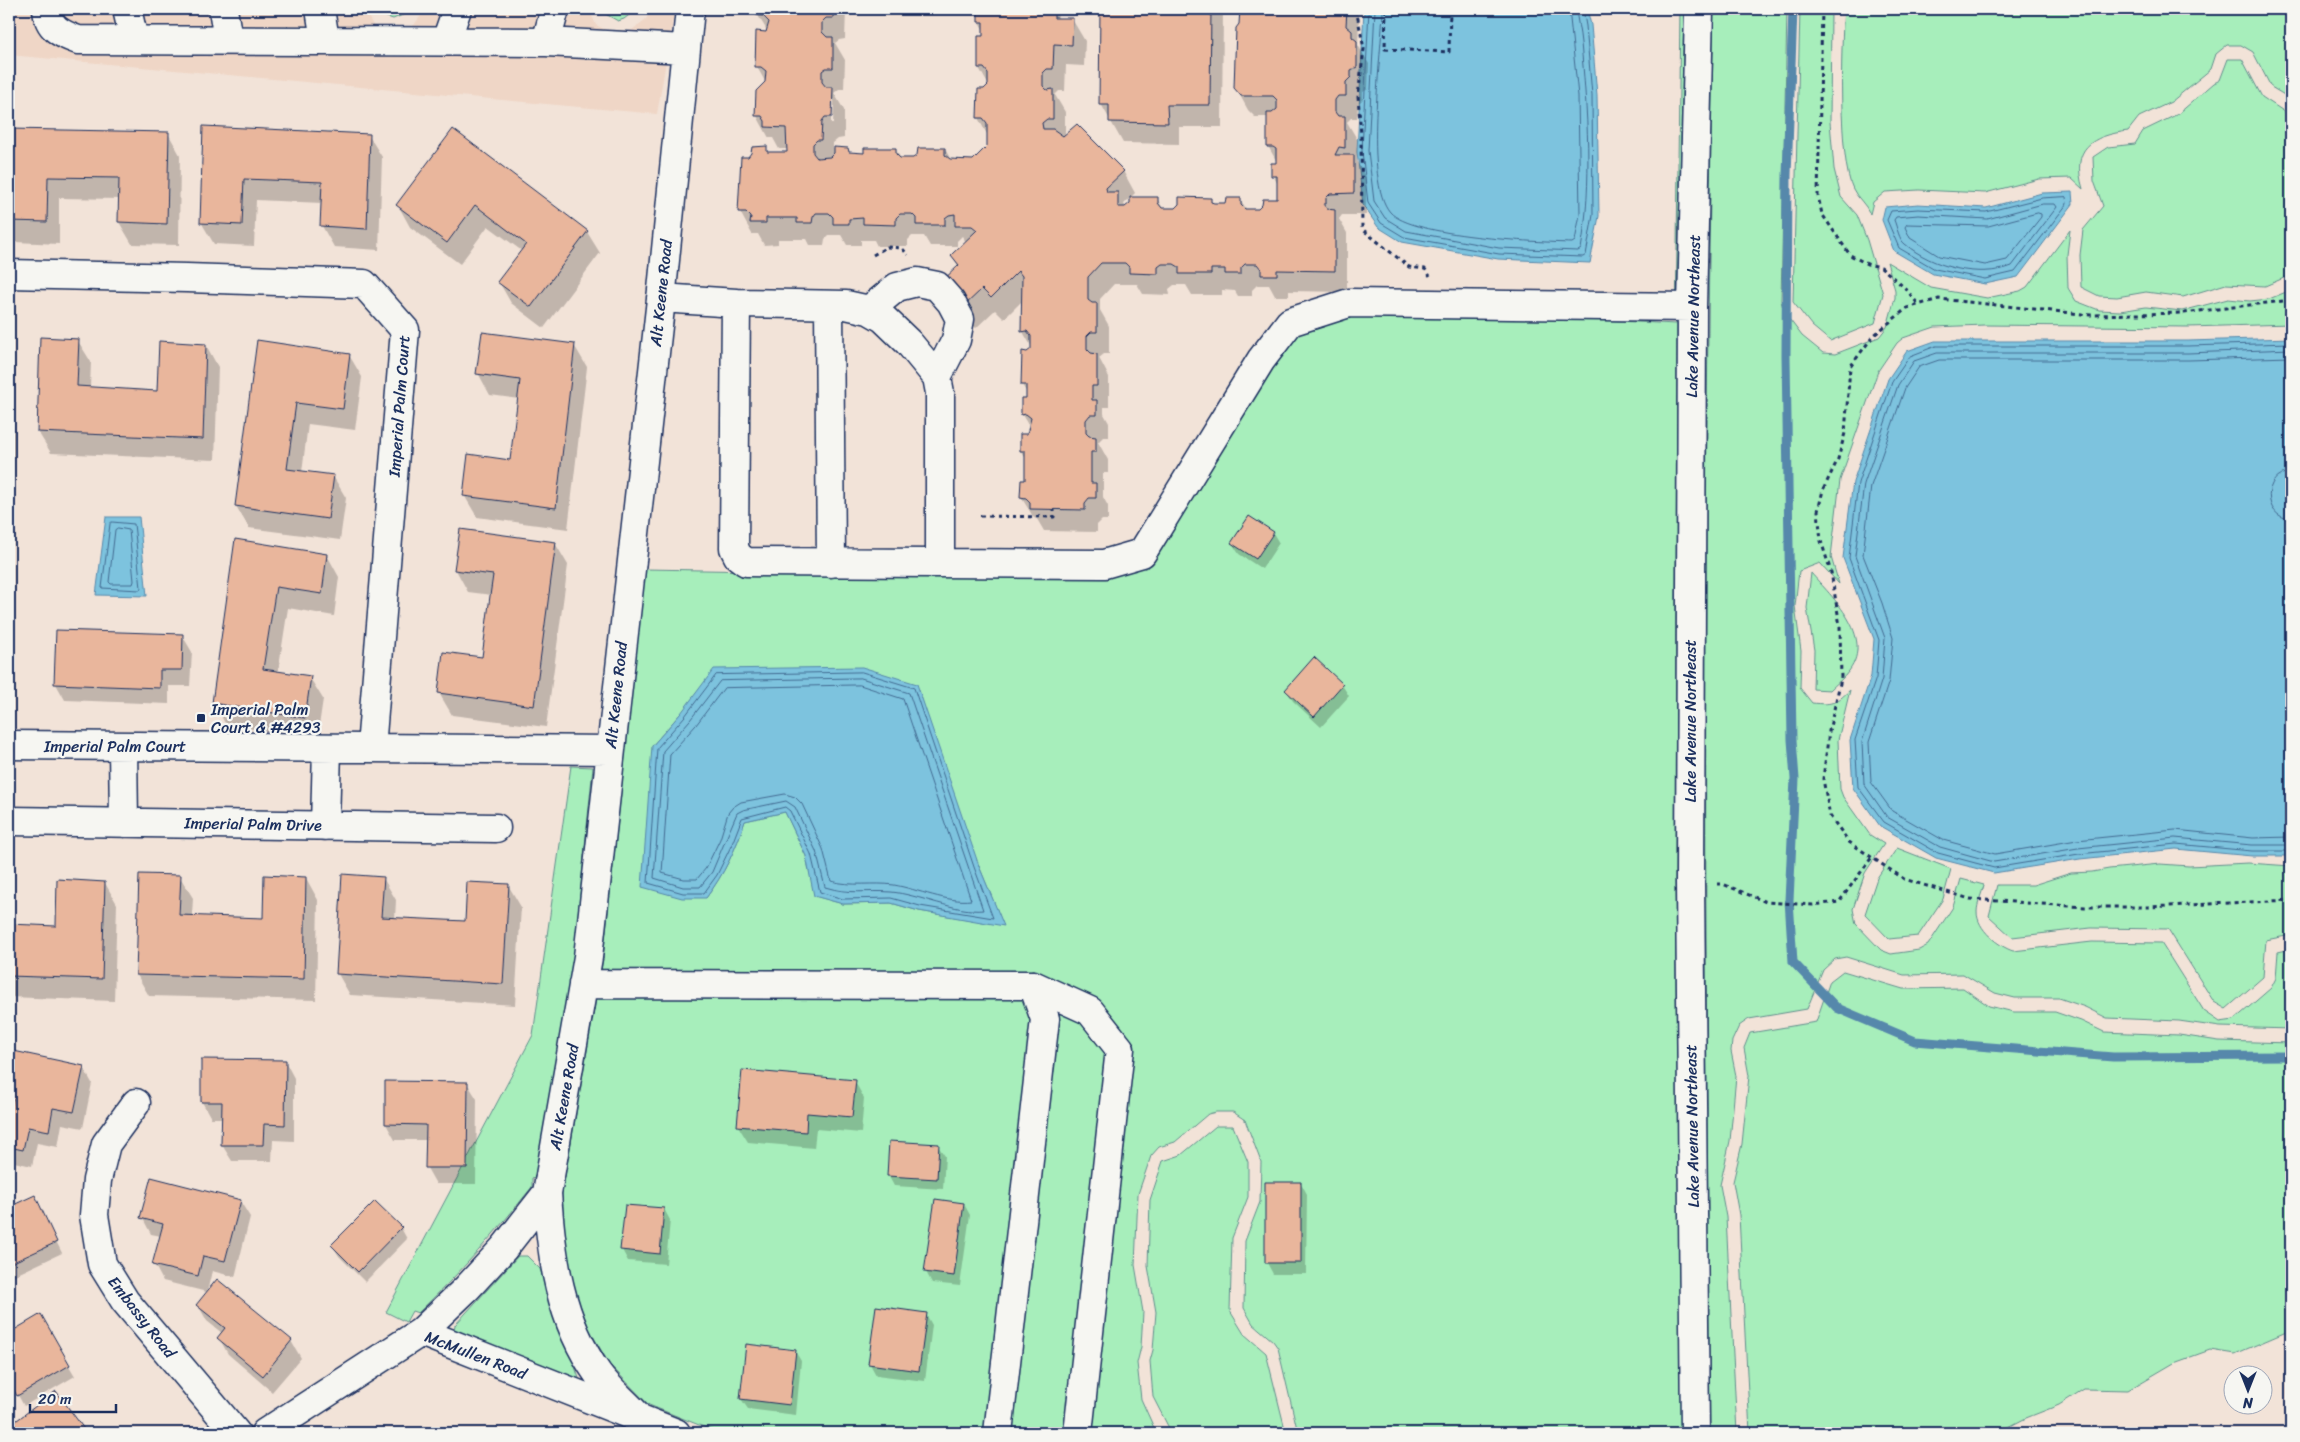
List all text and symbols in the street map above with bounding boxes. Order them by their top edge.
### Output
street label: Lake Avenue Northeast [1677,234,1709,398]
street label: Alt Keene Road [641,237,681,349]
street label: Imperial Palm Court [380,334,418,479]
street label: Alt Keene Road [596,639,636,751]
street label: Lake Avenue Northeast [1676,639,1705,803]
place label: Imperial Palm Court & #4293 [210,695,321,742]
marker: Imperial Palm Court & #4293 [195,712,207,724]
street label: Imperial Palm Court [43,732,186,761]
street label: Imperial Palm Drive [183,808,322,840]
street label: Alt Keene Road [540,1040,588,1153]
street label: Lake Avenue Northeast [1676,1044,1708,1208]
street label: Embassy Road [100,1269,185,1366]
street label: McMullen Road [421,1322,533,1388]
north arrow [2222,1364,2272,1414]
scale bar [30,1382,116,1414]
text: 20 m [38,1386,72,1412]
text: N [2243,1390,2254,1415]

